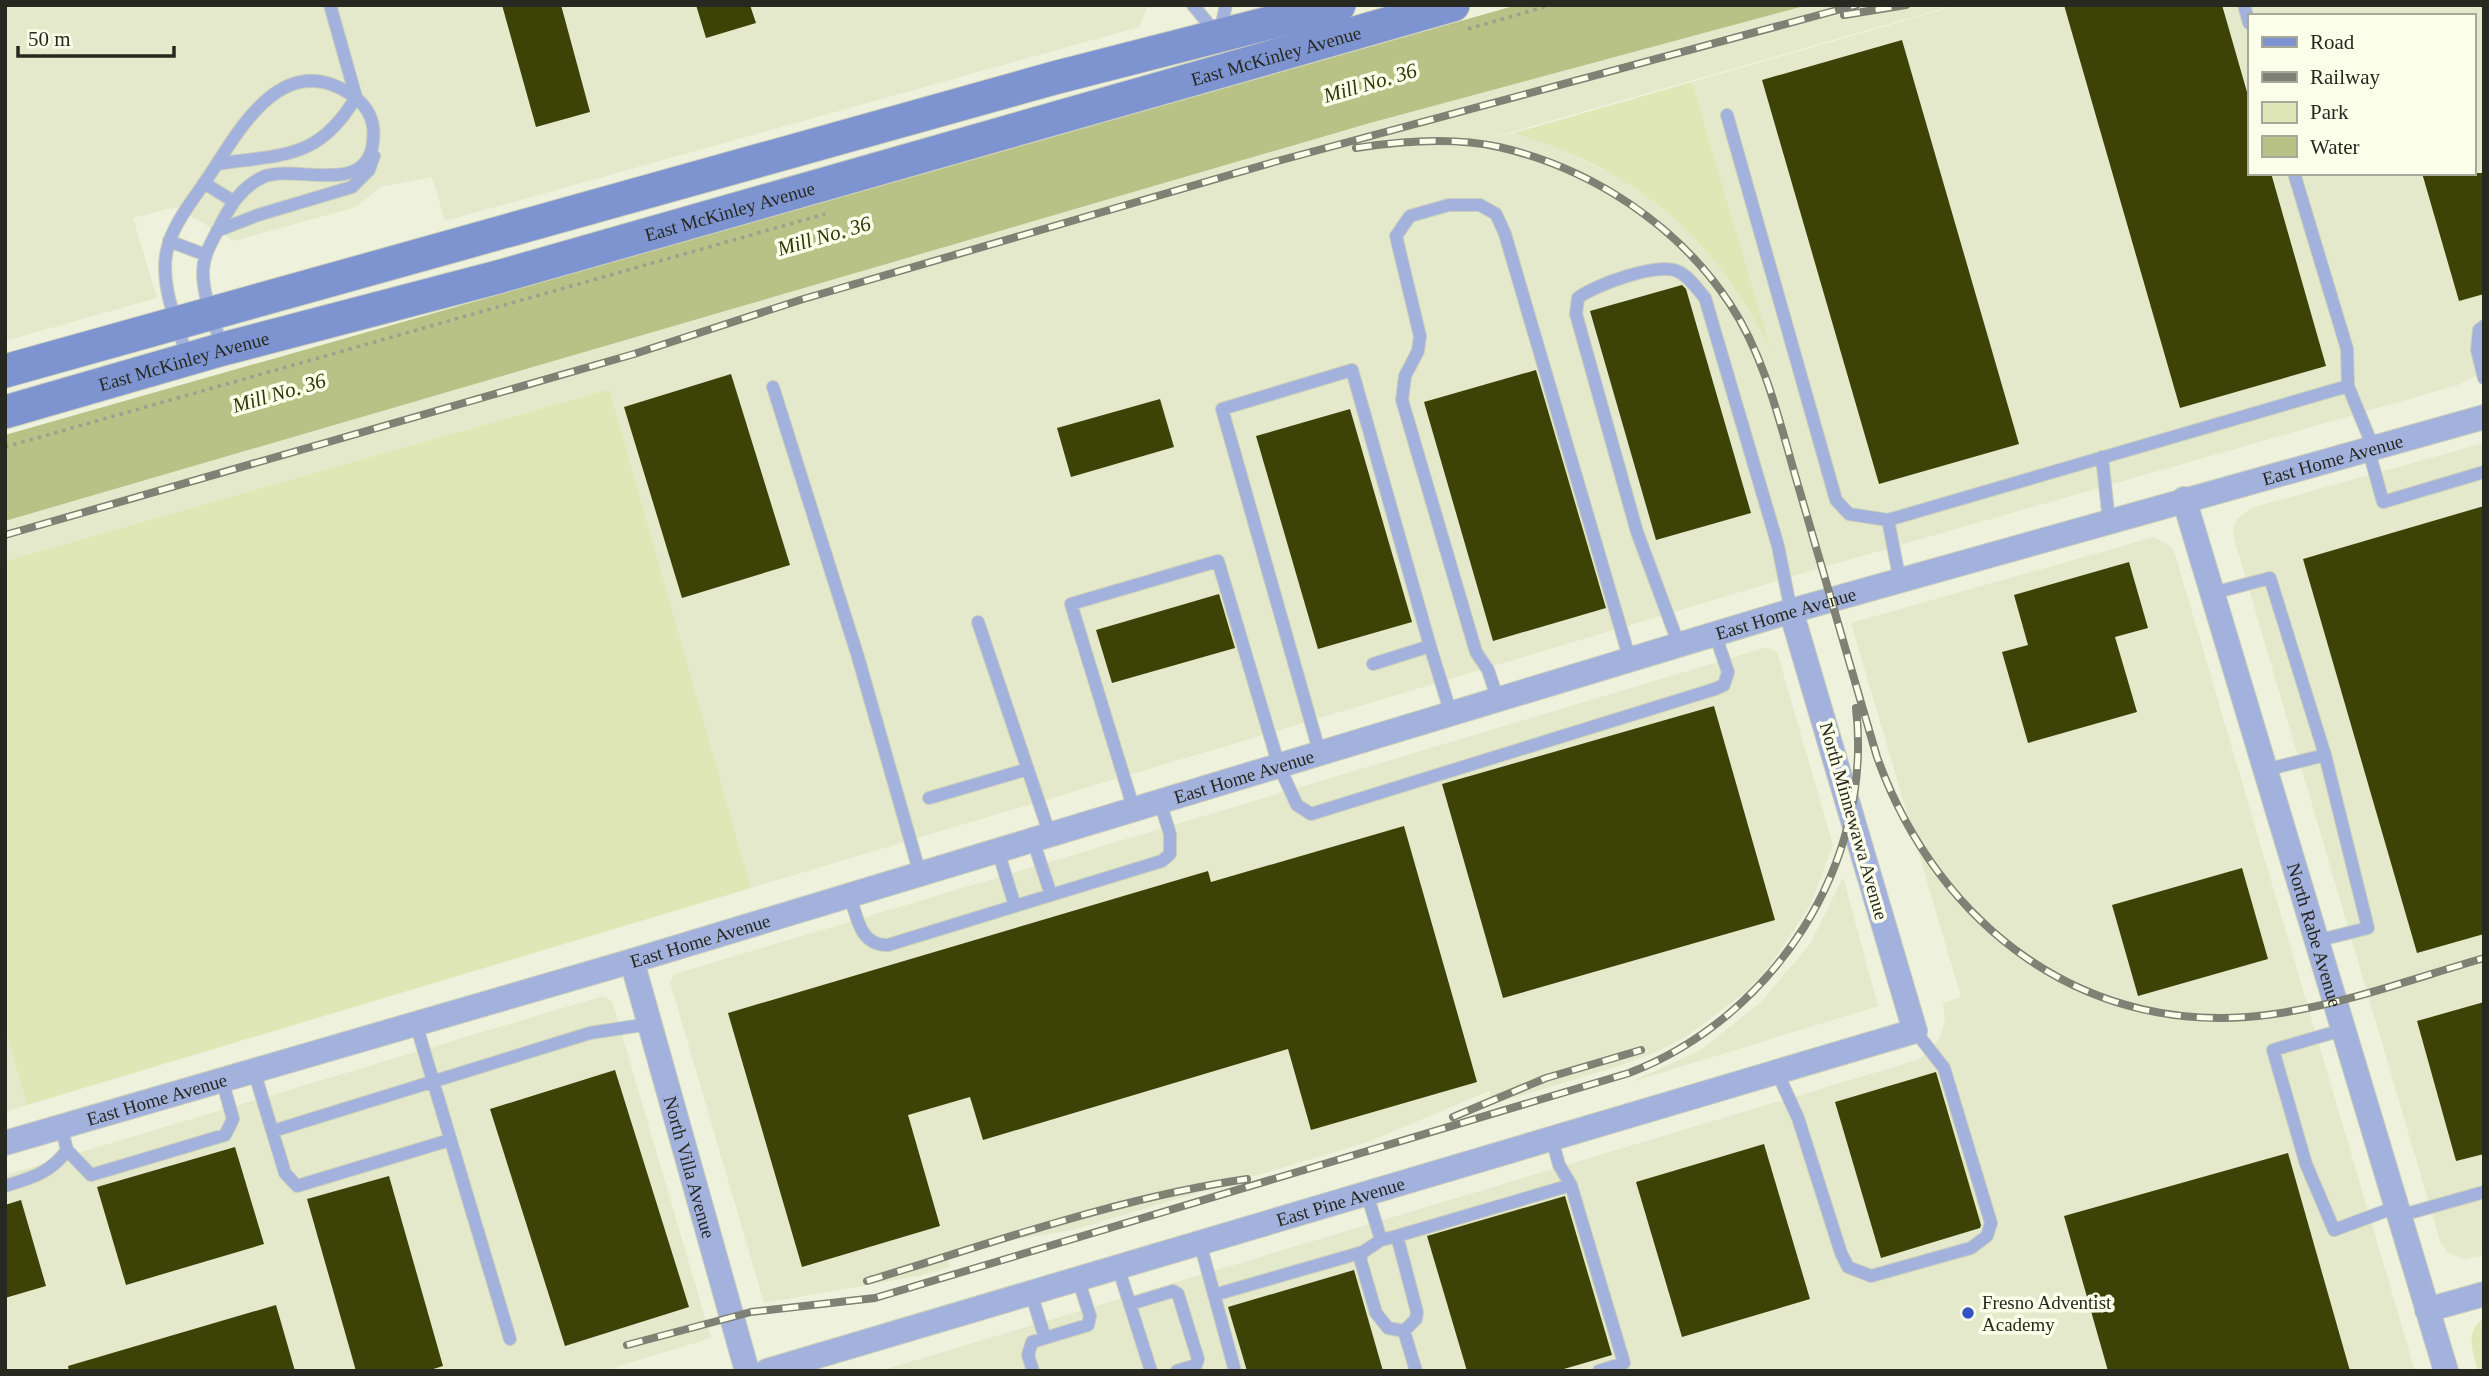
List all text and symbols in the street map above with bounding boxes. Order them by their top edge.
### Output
scale bar [18,14,173,58]
legend [2248,14,2475,175]
street label: East McKinley Avenue [1188,21,1363,90]
text: 50 m [28,27,71,51]
text: Road [2310,30,2355,54]
water label: Mill No. 36 [1319,58,1420,108]
text: Railway [2310,65,2380,89]
text: Park [2310,100,2349,124]
text: Water [2310,135,2360,159]
street label: East McKinley Avenue [642,177,817,245]
water label: Mill No. 36 [773,211,874,261]
street label: East McKinley Avenue [96,327,271,395]
water label: Mill No. 36 [228,368,329,418]
street label: East Home Avenue [2260,430,2405,489]
street label: East Home Avenue [1713,583,1858,644]
street label: North Minnewawa Avenue [1816,720,1892,922]
street label: East Home Avenue [1171,745,1316,807]
street label: North Rabe Avenue [2283,860,2346,1009]
street label: East Home Avenue [627,909,773,971]
street label: East Home Avenue [84,1069,229,1129]
street label: North Villa Avenue [660,1093,720,1241]
street label: East Pine Avenue [1274,1172,1407,1230]
place label: Fresno Adventist Academy [1982,1292,2112,1335]
marker: Fresno Adventist Academy [1960,1305,1976,1321]

